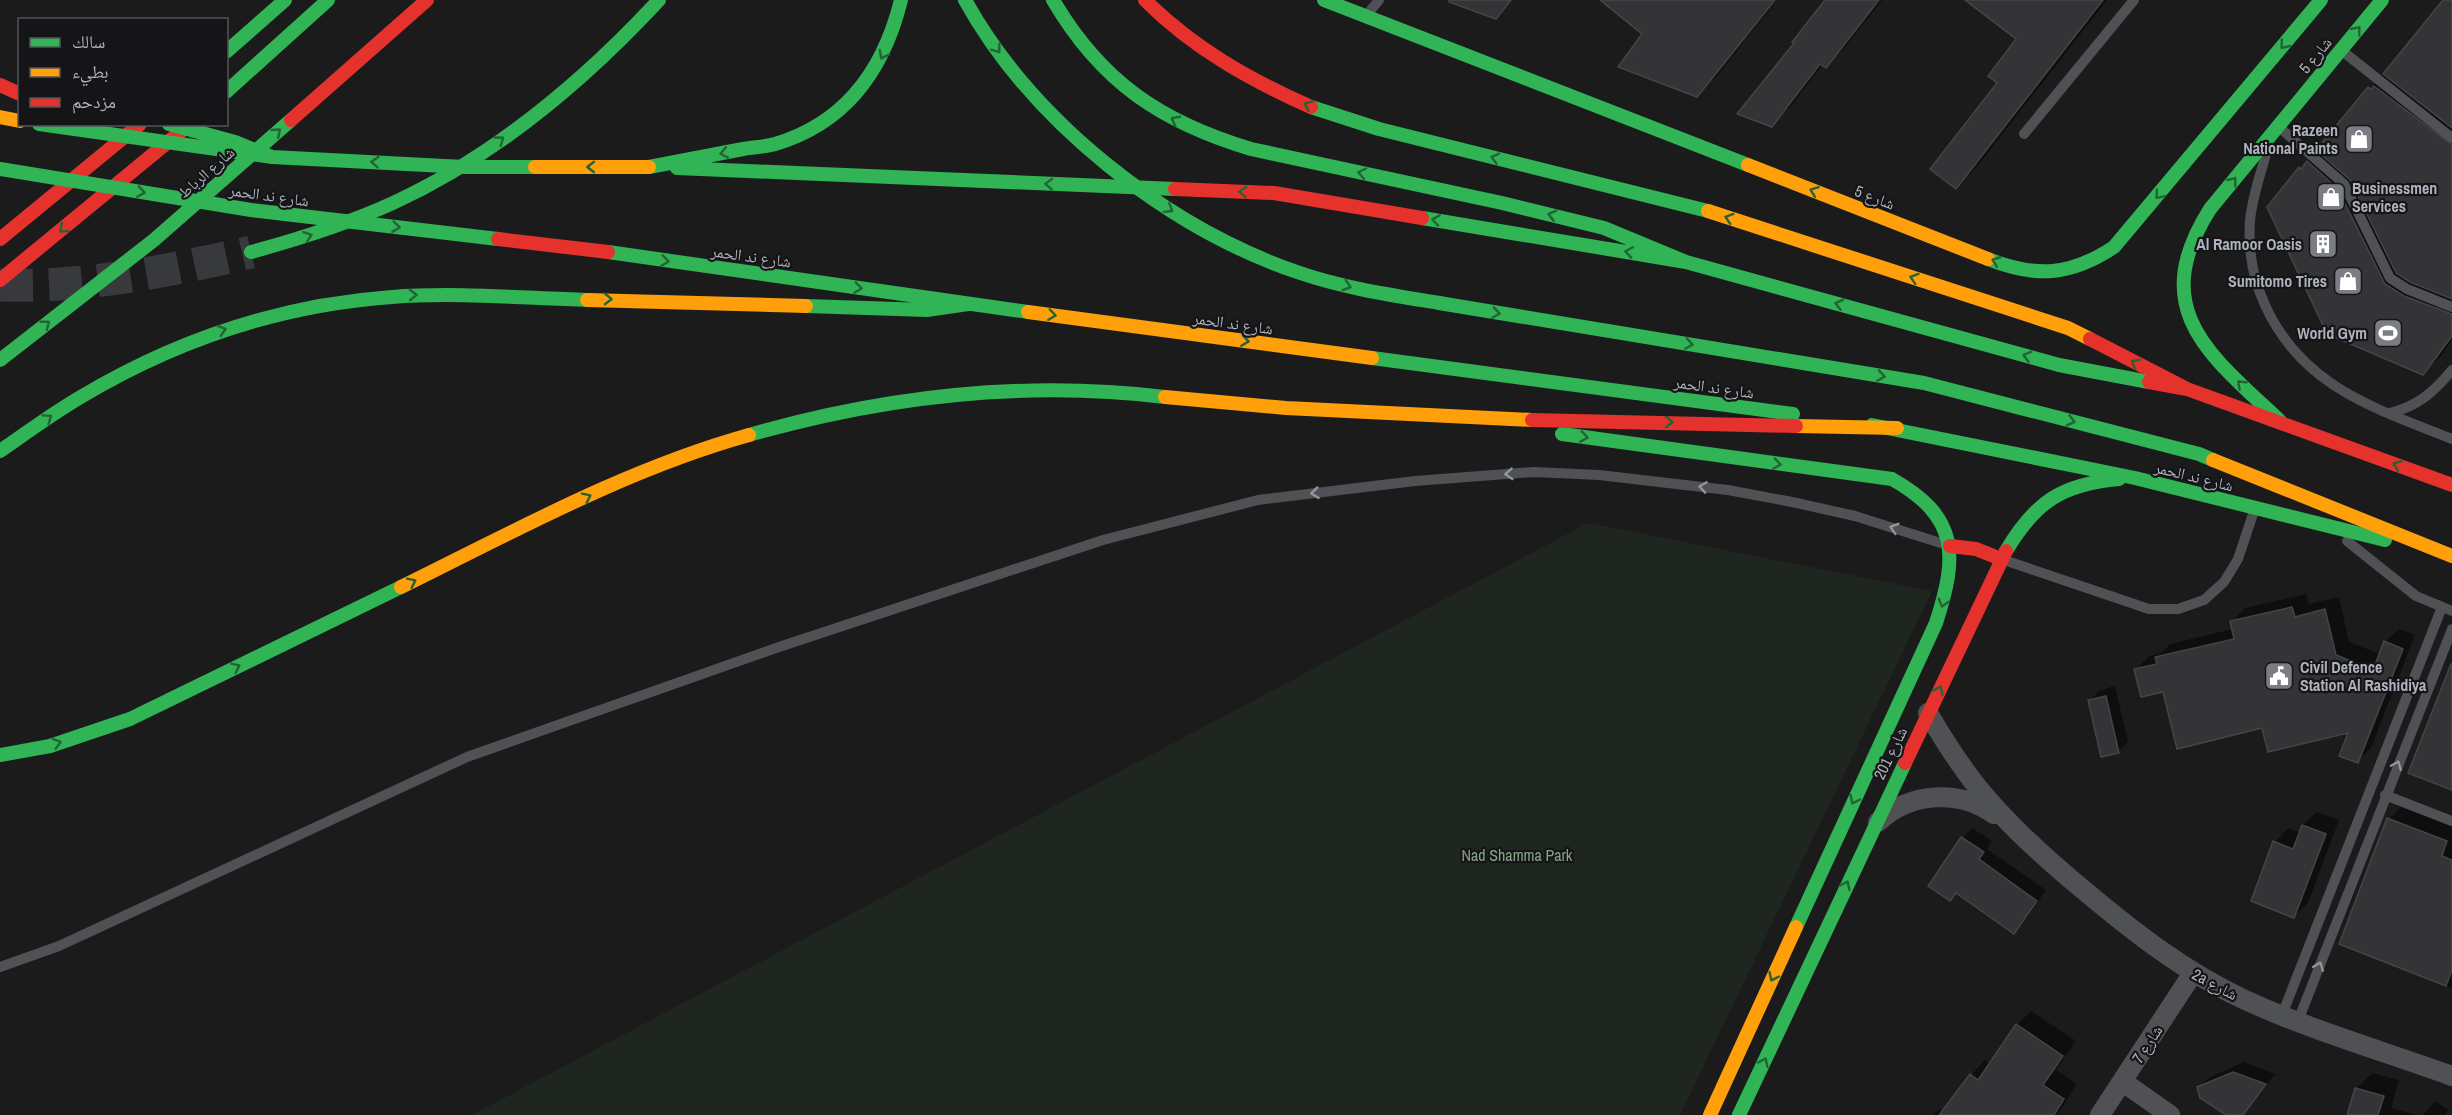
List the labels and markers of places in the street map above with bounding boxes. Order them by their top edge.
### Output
place label: Razeen National Paints [2243,119,2338,159]
shop icon: Razeen National Paints [2343,123,2375,155]
place label: Businessmen Services [2352,177,2437,217]
shop icon: Businessmen Services [2315,181,2347,213]
building icon: Al Ramoor Oasis [2307,228,2339,260]
place label: Al Ramoor Oasis [2196,233,2302,255]
shop icon: Sumitomo Tires [2332,265,2364,297]
place label: Sumitomo Tires [2228,270,2327,292]
sports icon: World Gym [2372,317,2404,349]
place label: World Gym [2297,322,2367,344]
place label: Civil Defence Station Al Rashidiya [2300,656,2427,696]
public building icon: Civil Defence Station Al Rashidiya [2263,660,2295,692]

